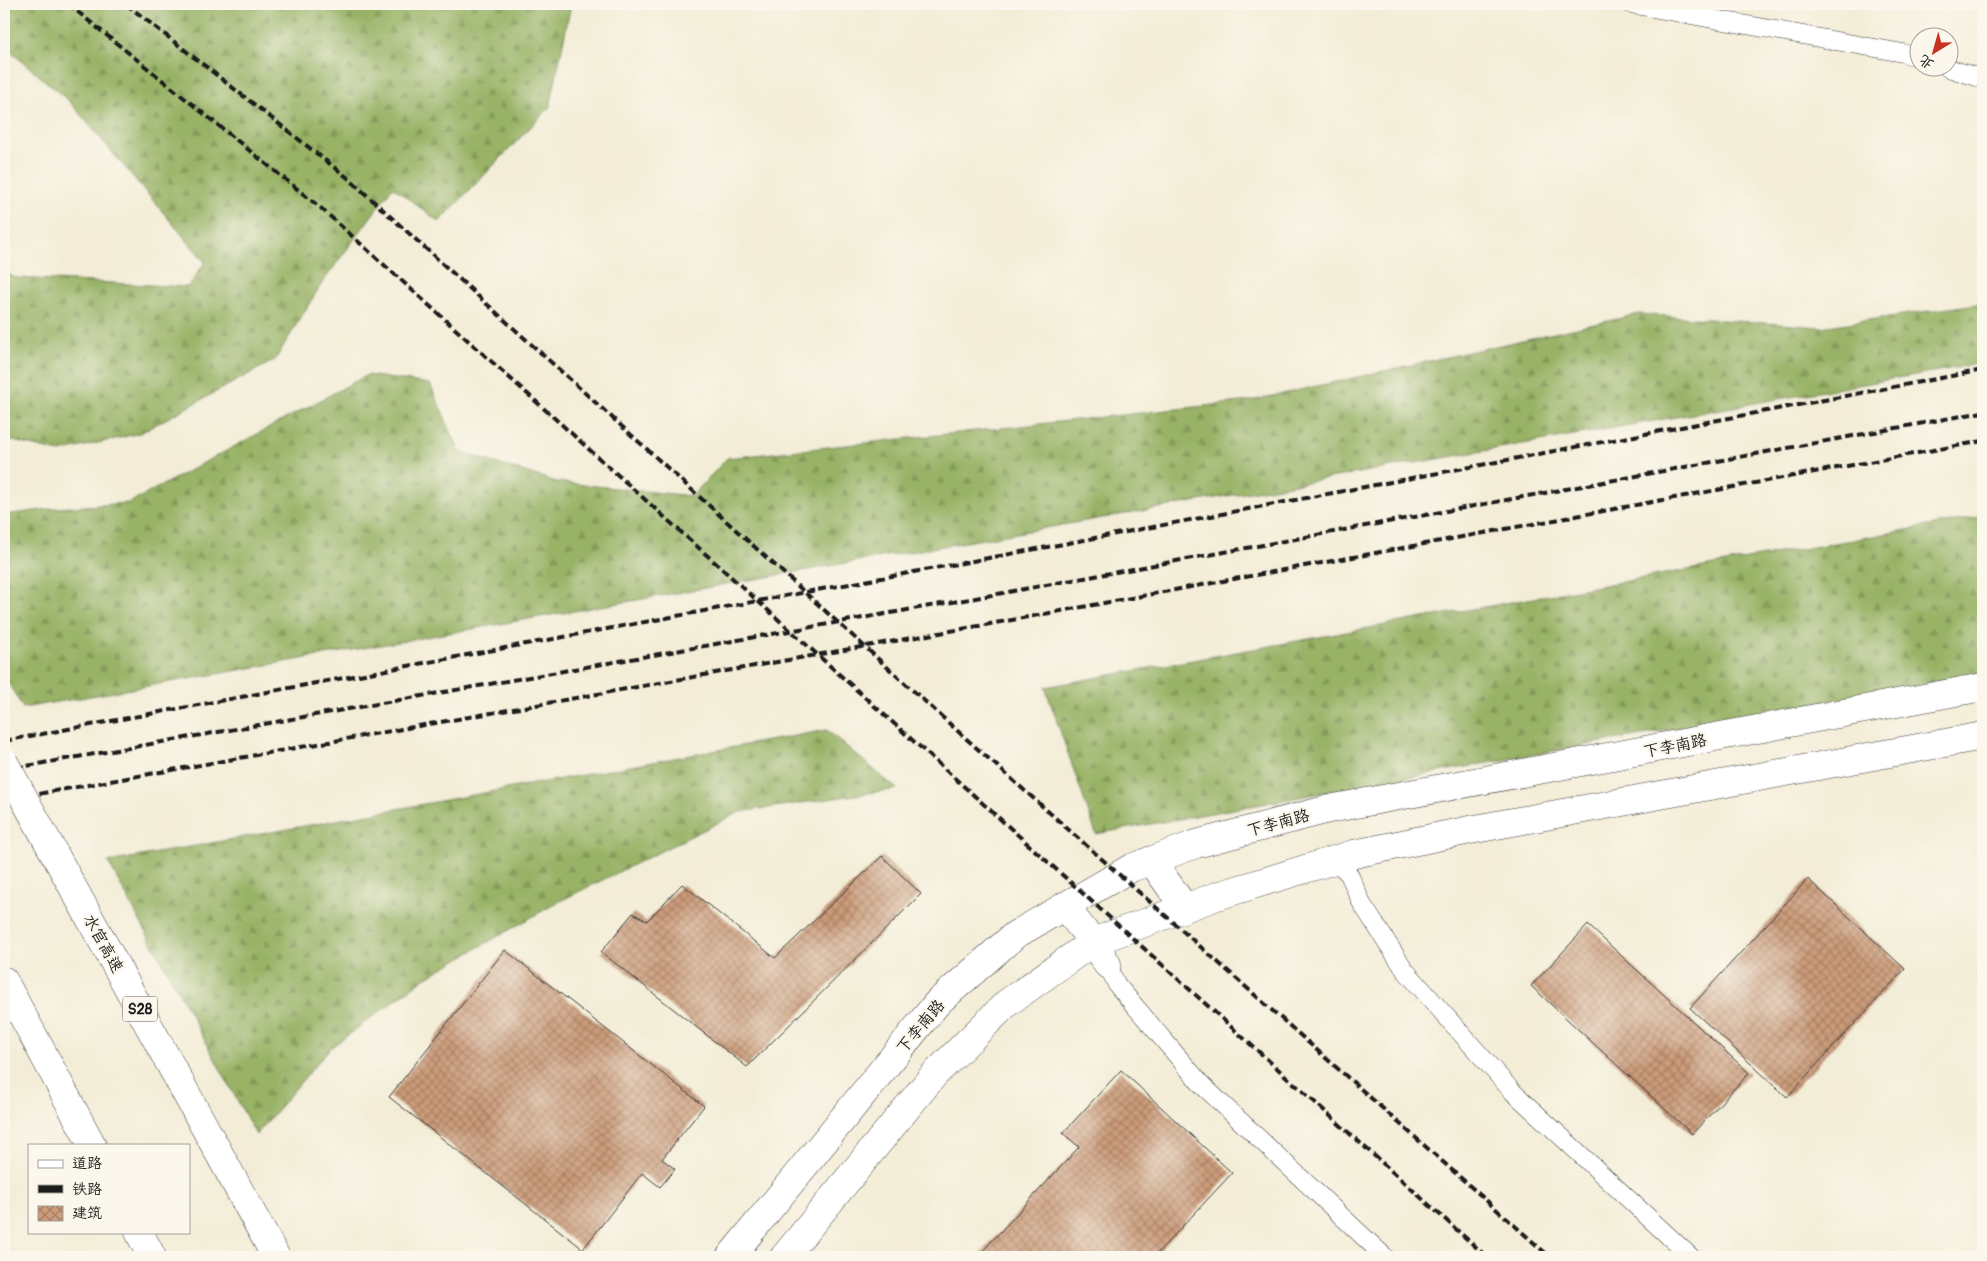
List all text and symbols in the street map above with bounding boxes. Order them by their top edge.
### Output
north arrow [1910,28,1960,78]
text: 北 [1916,51,1937,73]
street label: 下李南路 [1642,730,1709,762]
street label: 下李南路 [1245,805,1312,841]
street label: 水官高速 [79,911,127,976]
road number: S28 [122,996,158,1022]
street label: 下李南路 [893,996,949,1058]
legend [28,1144,190,1234]
text: 道路 [72,1154,102,1173]
text: 铁路 [72,1180,102,1199]
text: 建筑 [72,1204,102,1223]

